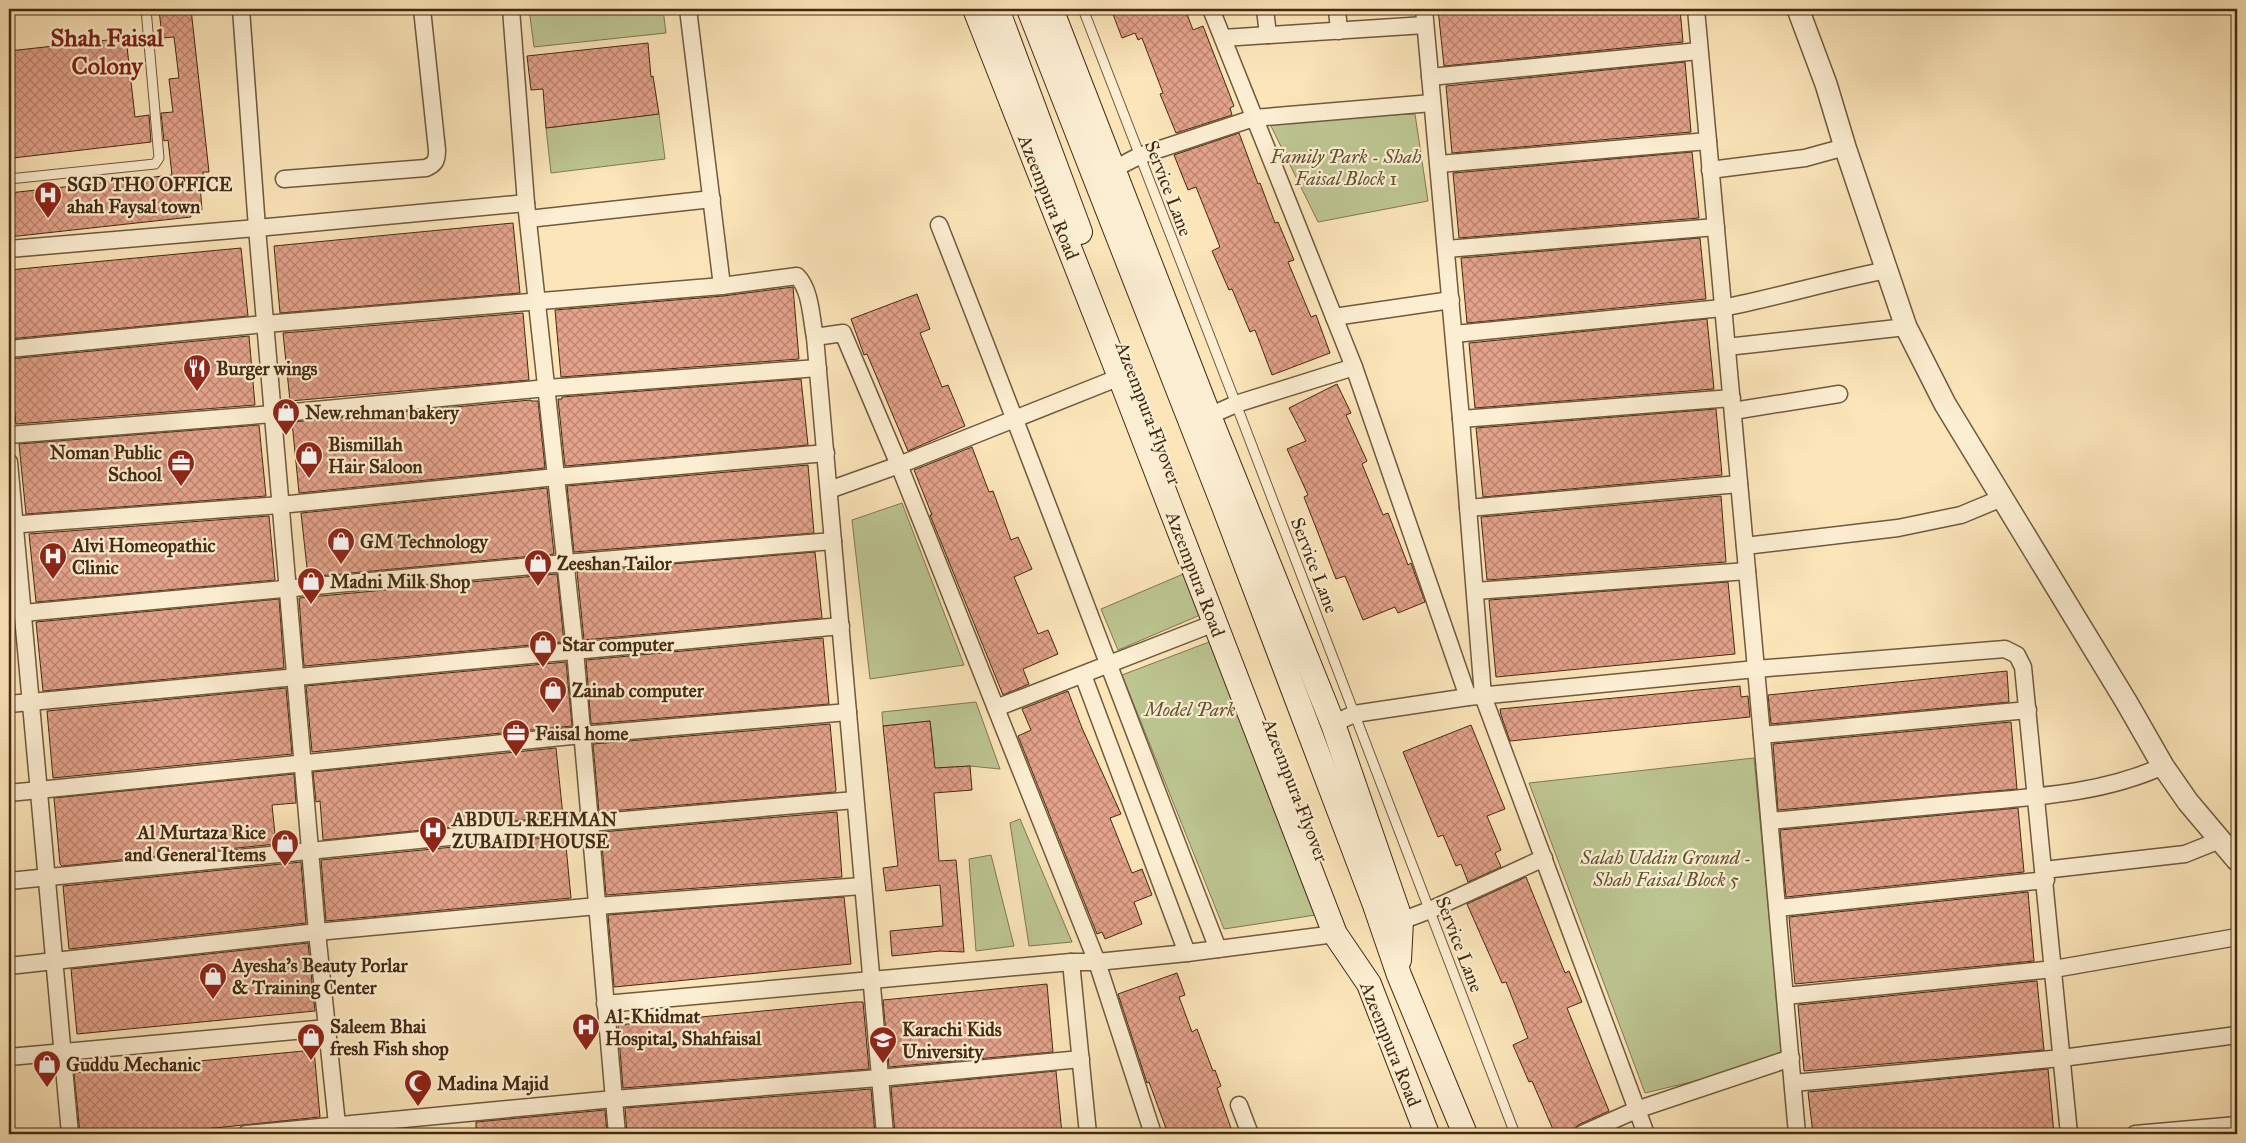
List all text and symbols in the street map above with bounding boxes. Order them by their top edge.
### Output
district label: Shah Faisal Colony [50,23,164,81]
street label: Azeempura Road [1013,130,1084,263]
street label: Service Lane [1140,137,1197,239]
park label: Family Park - Shah Faisal Block 1 [1270,145,1421,190]
place label: SGD THO OFFICE ahah Faysal town [67,173,233,219]
hospital icon: SGD THO OFFICE ahah Faysal town [33,180,63,219]
street label: Azeempura Flyover [1110,337,1187,489]
restaurant icon: Burger wings [182,353,212,392]
place label: Burger wings [216,357,318,381]
shop icon: New rehman bakery [271,397,301,436]
place label: New rehman bakery [305,401,460,425]
place label: Bismillah Hair Saloon [328,433,423,478]
shop icon: Bismillah Hair Saloon [294,440,324,479]
place label: Noman Public School [50,441,163,486]
office icon: Noman Public School [166,448,196,487]
street label: Azeempura Road [1161,507,1230,641]
street label: Service Lane [1286,514,1343,616]
shop icon: GM Technology [326,526,356,565]
place label: GM Technology [360,530,489,554]
place label: Alvi Homeopathic Clinic [70,534,216,579]
hospital icon: Alvi Homeopathic Clinic [38,541,68,580]
shop icon: Zeeshan Tailor [523,548,553,587]
place label: Zeeshan Tailor [557,552,672,575]
shop icon: Madni Milk Shop [296,566,326,605]
place label: Madni Milk Shop [330,570,471,594]
shop icon: Star computer [528,629,558,668]
place label: Star computer [562,633,675,657]
shop icon: Zainab computer [538,675,568,714]
place label: Zainab computer [572,679,705,703]
park label: Model Park [1142,698,1236,721]
street label: Azeempura Flyover [1257,714,1334,866]
office icon: Faisal home [501,718,531,757]
place label: Faisal home [535,722,628,745]
place label: ABDUL REHMAN ZUBAIDI HOUSE [450,808,617,853]
hospital icon: ABDUL REHMAN ZUBAIDI HOUSE [418,815,448,854]
place label: Al Murtaza Rice and General Items [124,821,266,866]
shop icon: Al Murtaza Rice and General Items [270,828,300,867]
park label: Salah Uddin Ground - Shah Faisal Block 5 [1580,846,1751,891]
street label: Service Lane [1431,893,1488,995]
place label: Ayesha's Beauty Porlar & Training Center [230,954,408,1000]
shop icon: Ayesha's Beauty Porlar & Training Center [198,961,228,1000]
street label: Azeempura Road [1355,977,1426,1110]
place label: Al-Khidmat Hospital, Shahfaisal [603,1005,762,1051]
hospital icon: Al-Khidmat Hospital, Shahfaisal [571,1012,601,1051]
place label: Saleem Bhai fresh Fish shop [329,1015,449,1061]
place label: Karachi Kids University [902,1018,1002,1064]
shop icon: Saleem Bhai fresh Fish shop [296,1022,326,1061]
school or university icon: Karachi Kids University [868,1025,898,1064]
shop icon: Guddu Mechanic [32,1049,62,1088]
place label: Guddu Mechanic [66,1053,201,1076]
mosque icon: Madina Majid [403,1068,433,1107]
place label: Madina Majid [437,1072,549,1096]

